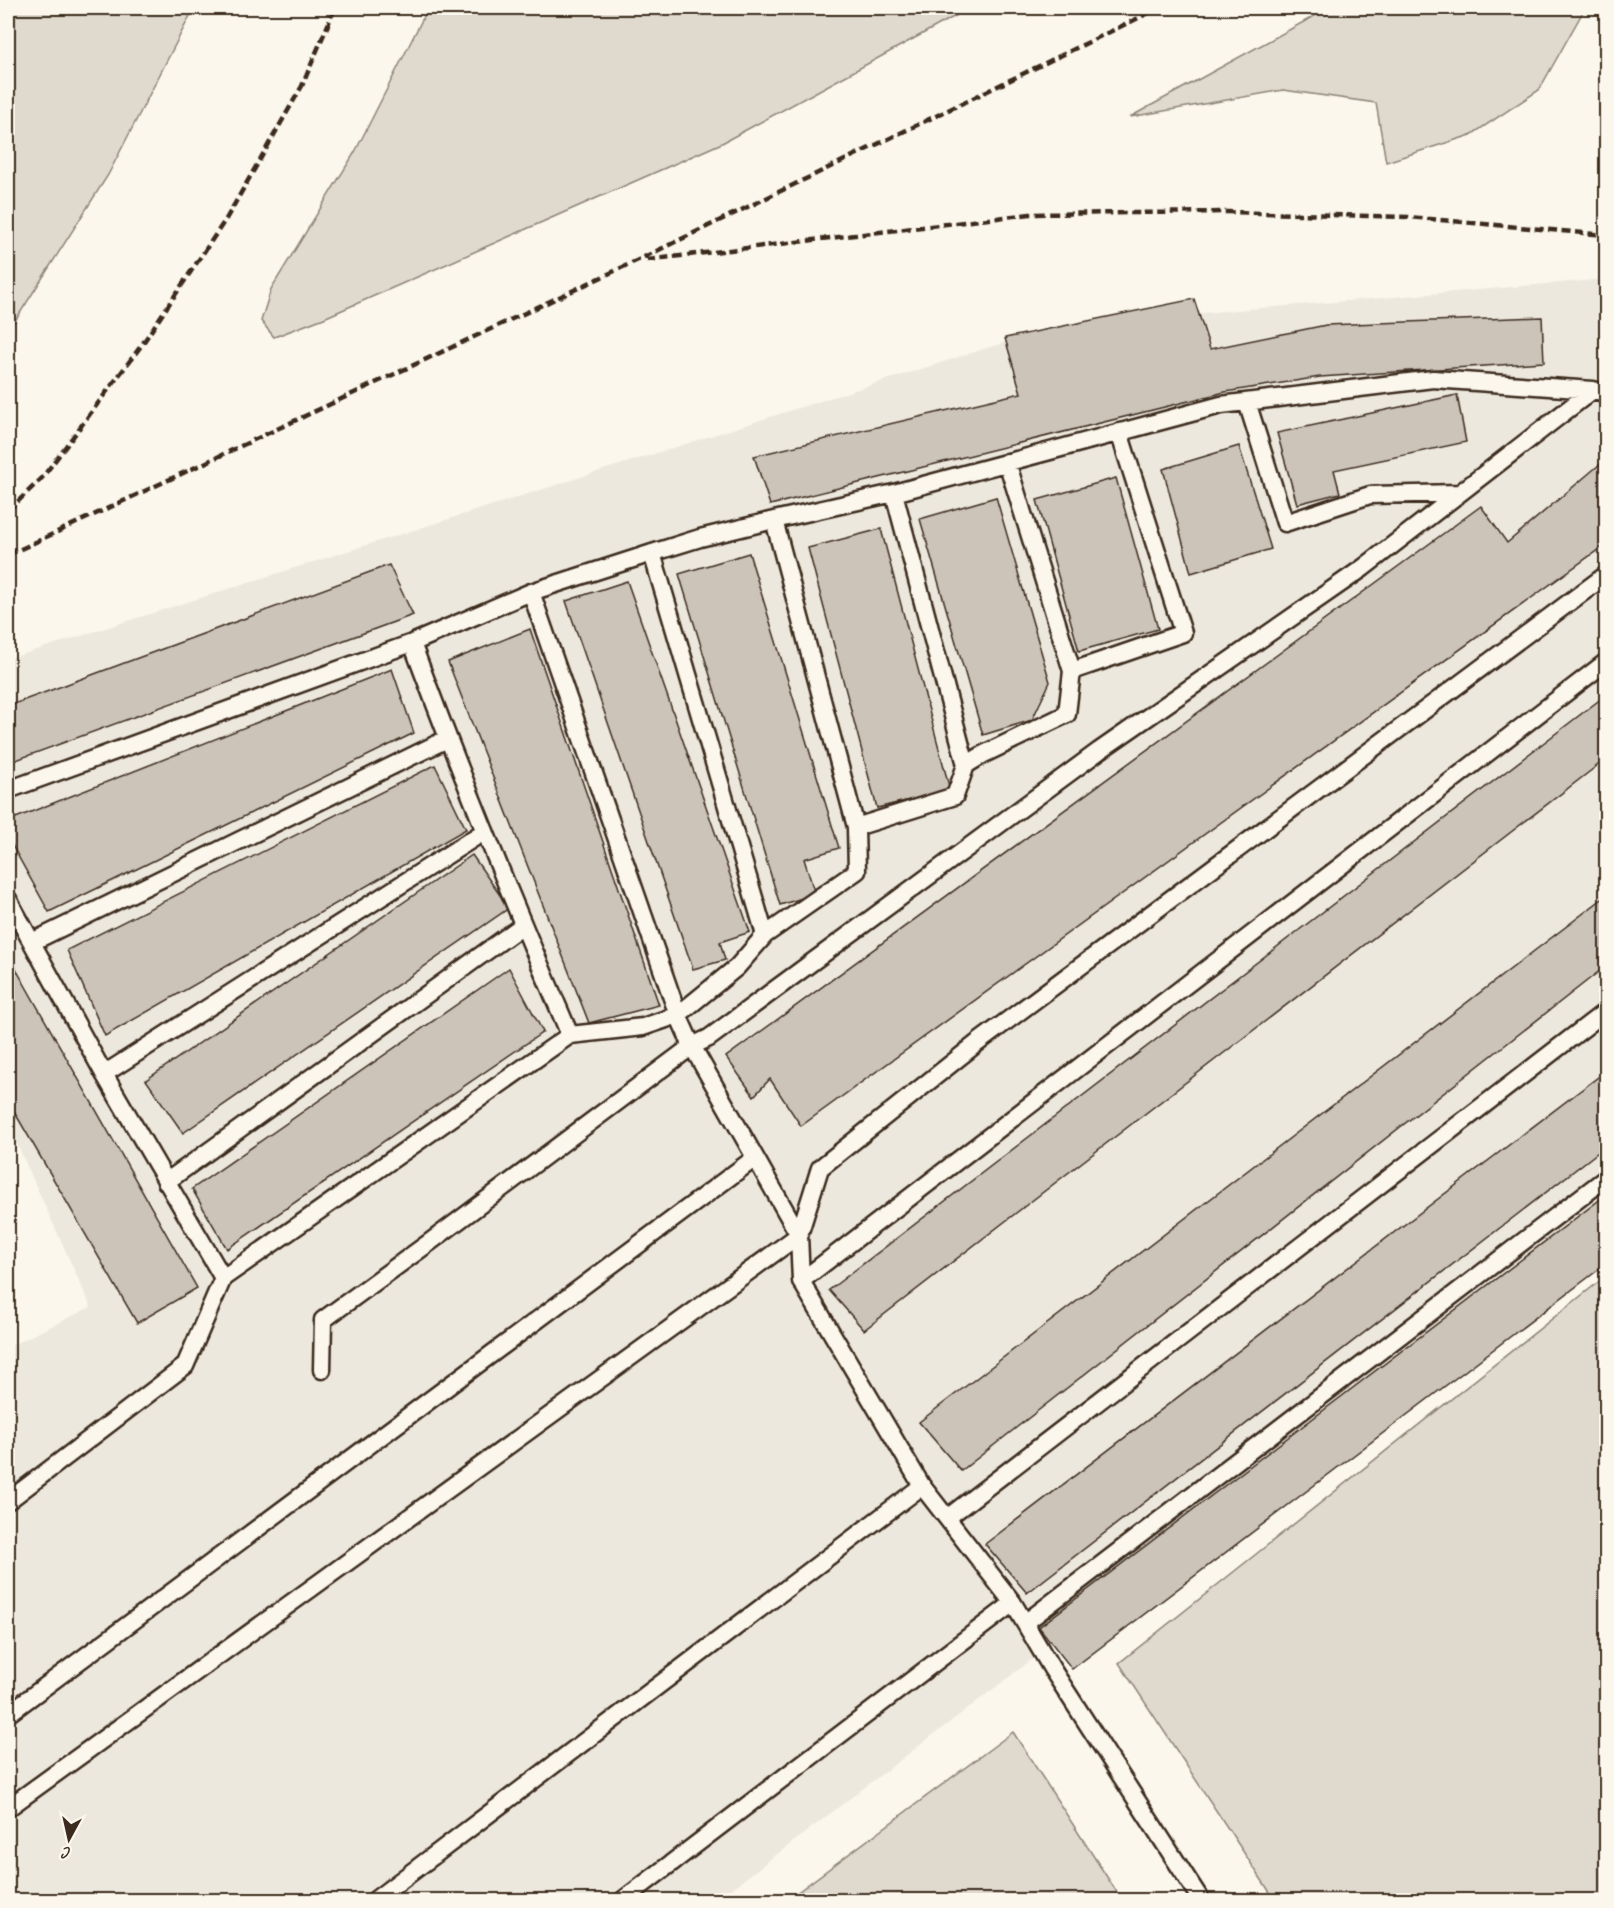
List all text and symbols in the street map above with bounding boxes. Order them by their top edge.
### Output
north arrow [39,1809,99,1869]
text: С [60,1842,72,1863]

